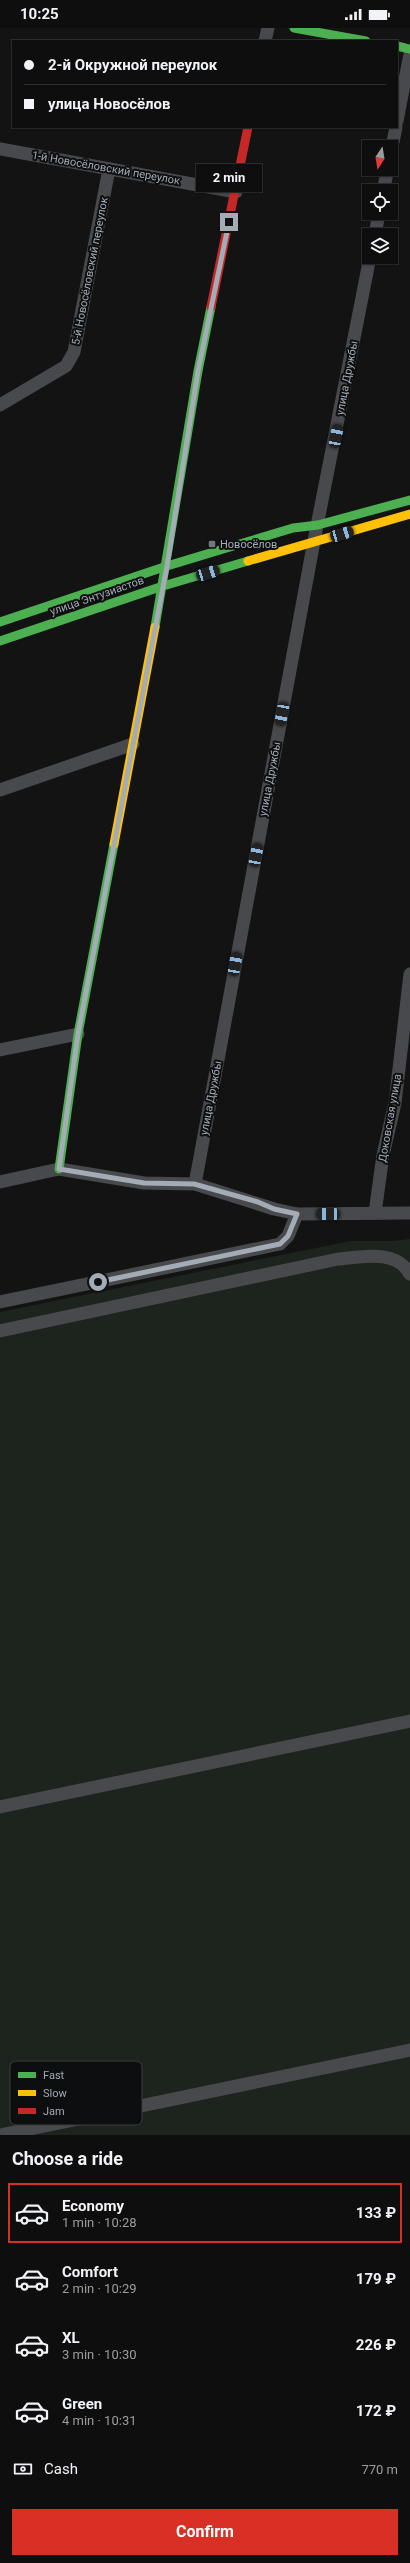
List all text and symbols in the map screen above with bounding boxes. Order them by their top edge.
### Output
text: 10:25 [20,5,59,23]
text: 2-й Окружной переулок [48,56,217,74]
text: улица Новосёлов [48,95,171,113]
north arrow [362,140,398,176]
map controls [362,140,398,264]
street label: 1-й Новосёловский переулок [31,149,181,187]
callout: 2 min [196,164,262,192]
text: 2 min [213,170,245,185]
button: locate [362,184,398,220]
street label: 5-й Новосёловский переулок [69,196,111,346]
route end [220,213,238,231]
button: layers [362,228,398,264]
street label: улица Дружбы [333,340,361,416]
car [328,423,344,449]
car [329,525,355,543]
place label: Новосёлов [220,538,277,551]
marker: Новосёлов [207,539,217,549]
car [195,564,221,582]
street label: улица Энтузиастов [48,574,146,618]
car [274,701,290,727]
street label: улица Дружбы [256,741,284,817]
car [248,842,264,868]
car [227,951,243,977]
street label: улица Дружбы [197,1060,225,1136]
street label: Доковская улица [376,1073,404,1163]
car [316,1208,340,1220]
route start [89,1273,107,1291]
legend [10,2061,142,2125]
text: Fast [43,2069,65,2082]
text: Slow [43,2087,67,2100]
text: Jam [43,2105,65,2118]
text: Choose a ride [12,2148,123,2169]
icon: car [14,2195,50,2231]
text: Economy [62,2197,124,2215]
text: 133 ₽ [356,2204,396,2222]
text: 1 min · 10:28 [62,2215,137,2230]
icon: car [14,2261,50,2297]
text: Comfort [62,2263,118,2281]
text: 179 ₽ [356,2270,396,2288]
text: 2 min · 10:29 [62,2281,137,2296]
icon: car [14,2327,50,2363]
text: XL [62,2329,80,2347]
text: 226 ₽ [356,2336,396,2354]
text: 3 min · 10:30 [62,2347,137,2362]
icon: car [14,2393,50,2429]
text: Green [62,2395,102,2413]
text: 172 ₽ [356,2402,396,2420]
text: 4 min · 10:31 [62,2413,137,2428]
icon: cash [12,2458,34,2480]
text: Cash [44,2460,78,2478]
text: 770 m [361,2462,398,2477]
button: Confirm [12,2509,398,2555]

